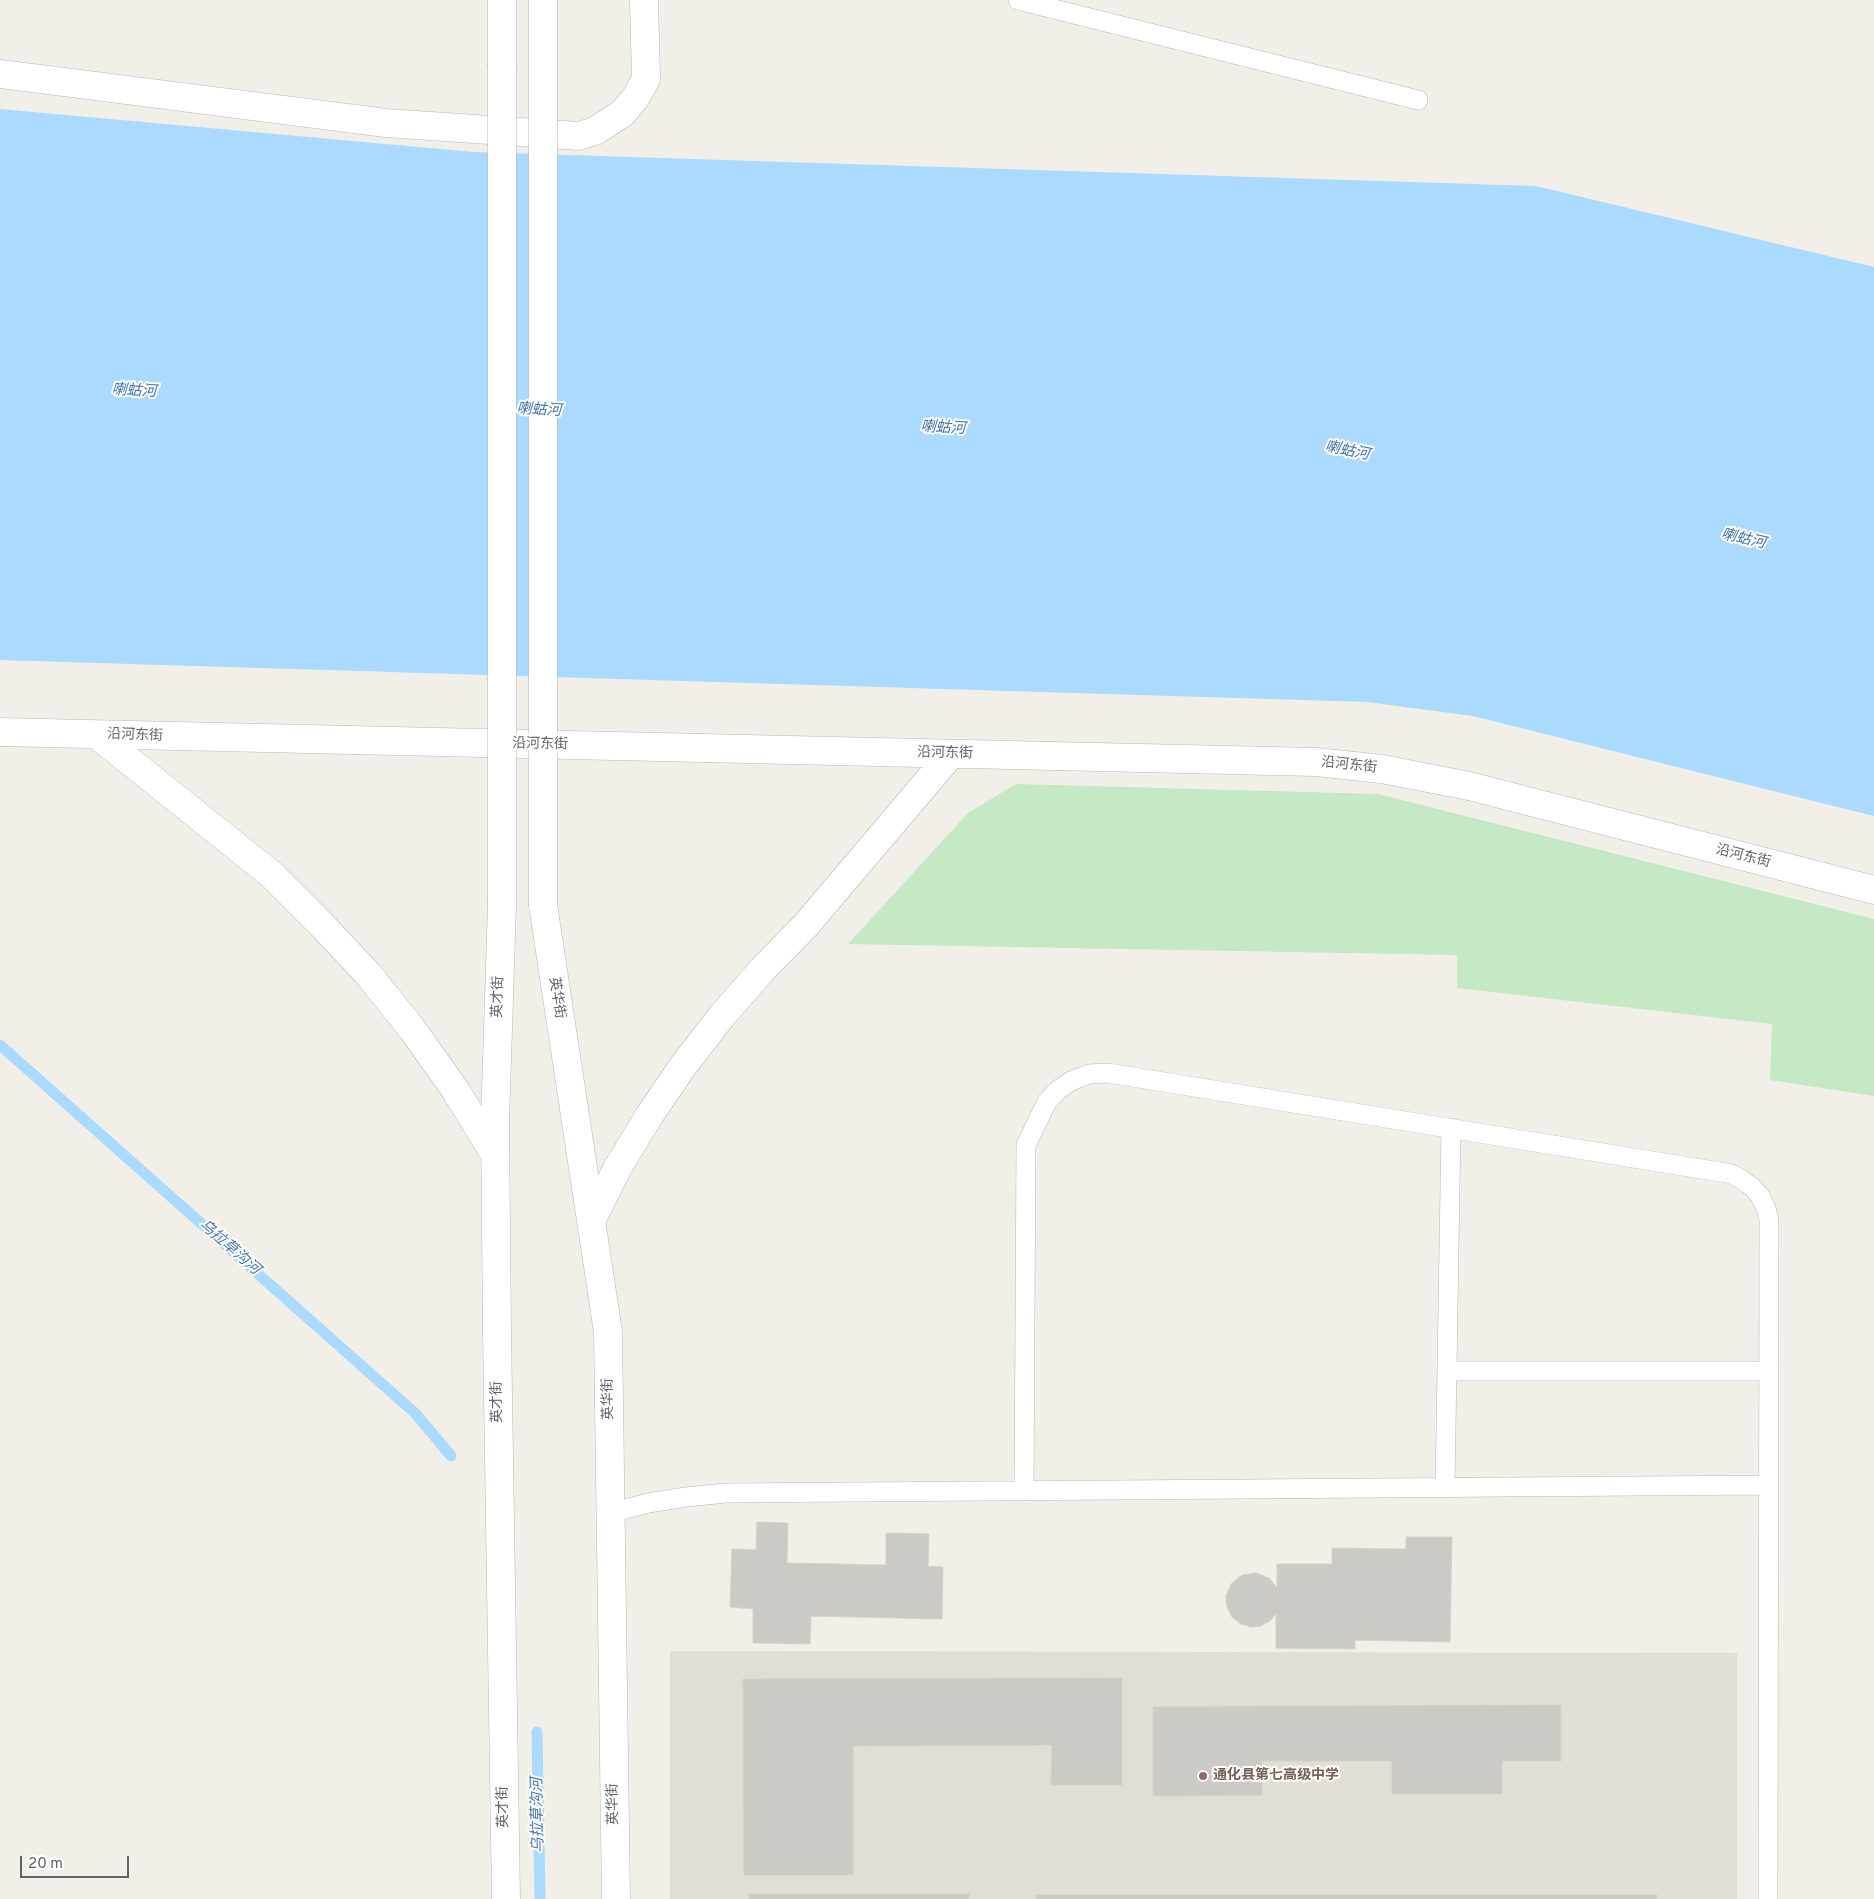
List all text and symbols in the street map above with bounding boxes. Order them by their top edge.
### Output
water label: 喇蛄河 [111,382,157,402]
water label: 喇蛄河 [516,401,562,421]
water label: 喇蛄河 [920,419,966,439]
water label: 喇蛄河 [1323,439,1371,465]
water label: 喇蛄河 [1719,526,1767,554]
street label: 沿河东街 [107,727,163,745]
street label: 沿河东街 [512,736,568,754]
street label: 沿河东街 [917,745,973,763]
street label: 沿河东街 [1320,755,1378,777]
street label: 沿河东街 [1714,842,1772,872]
street label: 英才街 [490,976,508,1018]
street label: 英华街 [544,976,568,1020]
water label: 乌拉草沟河 [195,1217,263,1279]
street label: 英华街 [600,1378,618,1420]
street label: 英才街 [489,1381,507,1423]
place label: 通化县第七高级中学 [1213,1768,1339,1784]
marker: 通化县第七高级中学 [1197,1770,1209,1782]
water label: 乌拉草沟河 [529,1777,549,1853]
street label: 英华街 [605,1783,623,1825]
street label: 英才街 [495,1786,513,1828]
scale bar [22,1846,131,1878]
text: 20 m [28,1855,63,1874]

